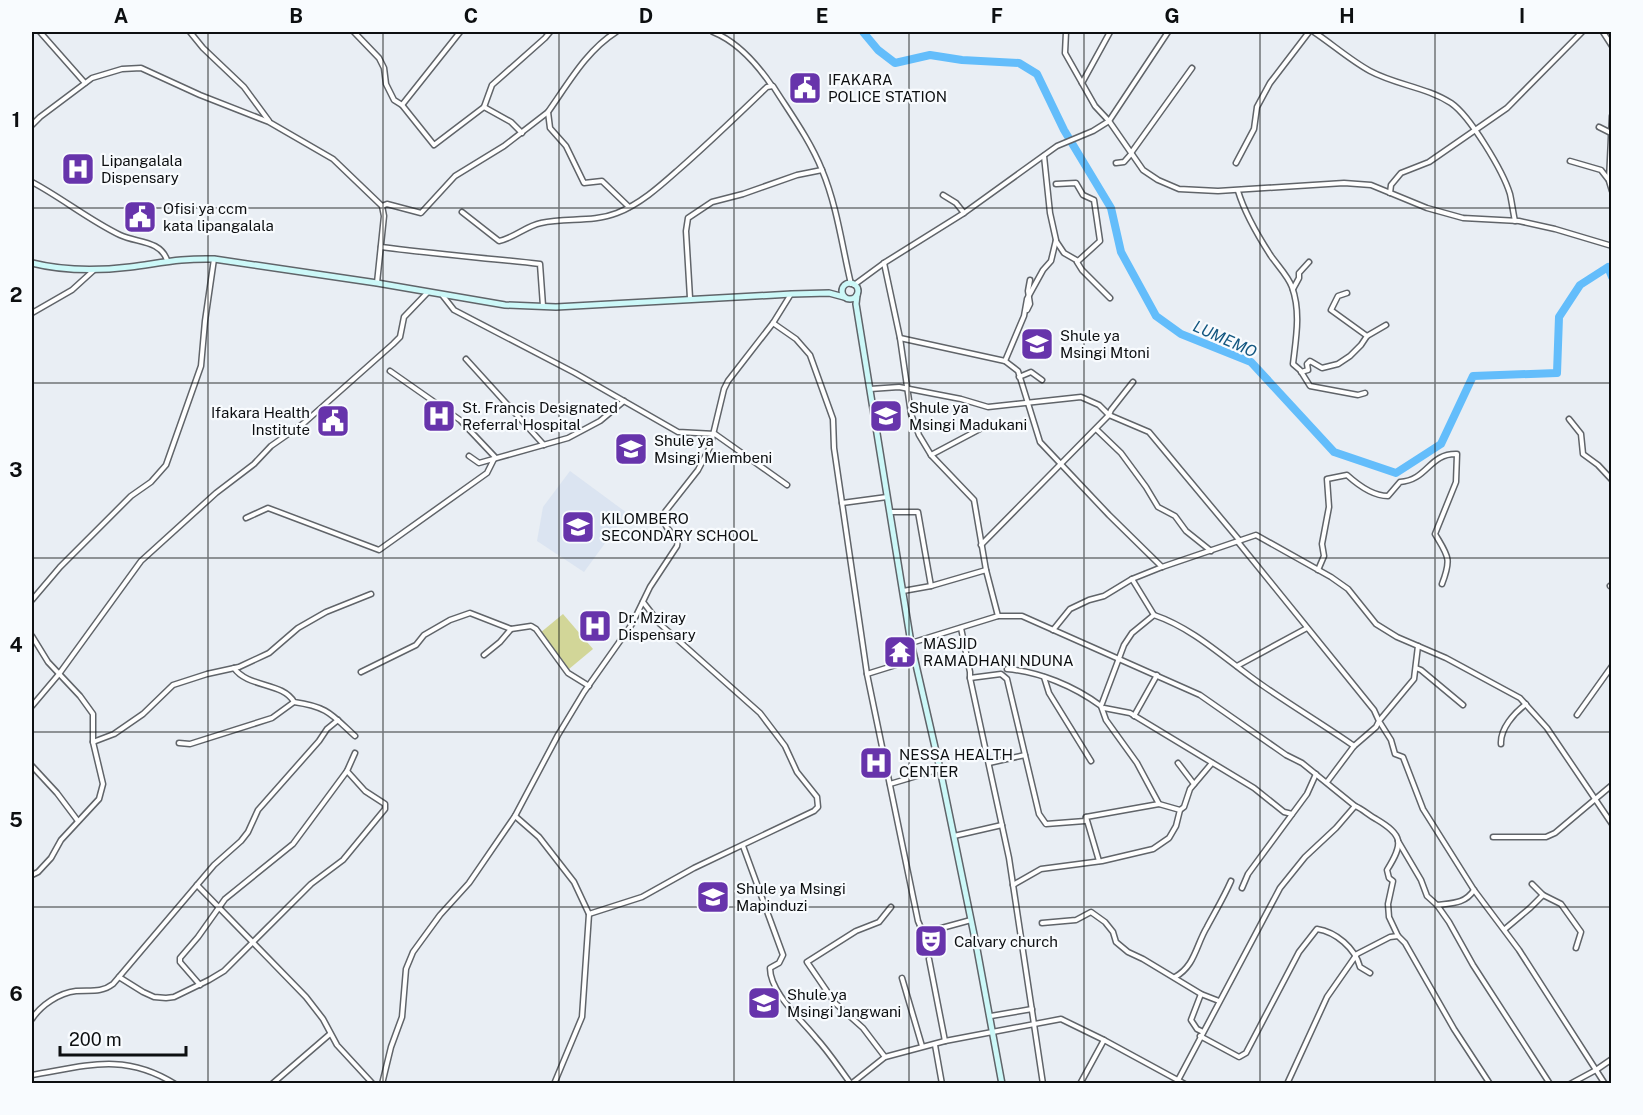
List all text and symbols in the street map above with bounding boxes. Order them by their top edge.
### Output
text: A [114,4,128,28]
text: B [289,4,303,28]
text: C [464,4,478,28]
text: D [639,4,653,28]
text: E [816,4,828,28]
text: F [991,4,1003,28]
text: G [1164,4,1180,28]
text: H [1339,4,1355,28]
text: I [1519,4,1525,28]
public building icon: IFAKARA POLICE STATION [787,70,823,106]
place label: IFAKARA POLICE STATION [828,71,947,105]
text: 1 [12,108,20,132]
hospital icon: Lipangalala Dispensary [60,151,96,187]
place label: Lipangalala Dispensary [101,152,182,186]
public building icon: Ofisi ya ccm kata lipangalala [122,199,158,235]
place label: Ofisi ya ccm kata lipangalala [163,200,274,234]
text: 2 [10,283,22,307]
water label: LUMEMO [1190,317,1260,361]
school or university icon: Shule ya Msingi Mtoni [1019,326,1055,362]
place label: Shule ya Msingi Mtoni [1060,327,1150,361]
hospital icon: St. Francis Designated Referral Hospital [421,398,457,434]
school or university icon: Shule ya Msingi Madukani [868,398,904,434]
place label: St. Francis Designated Referral Hospital [462,399,618,433]
place label: Shule ya Msingi Madukani [909,399,1027,433]
public building icon: Ifakara Health Institute [315,403,351,439]
place label: Ifakara Health Institute [211,404,310,438]
school or university icon: Shule ya Msingi Miembeni [613,431,649,467]
place label: Shule ya Msingi Miembeni [654,432,772,466]
text: 3 [9,458,23,482]
school or university icon: KILOMBERO SECONDARY SCHOOL [560,509,596,545]
place label: KILOMBERO SECONDARY SCHOOL [601,510,758,544]
hospital icon: Dr. Mziray Dispensary [577,608,613,644]
place label: Dr. Mziray Dispensary [618,609,696,643]
text: 4 [9,633,23,657]
temple icon: MASJID RAMADHANI NDUNA [882,634,918,670]
place label: MASJID RAMADHANI NDUNA [923,635,1074,669]
hospital icon: NESSA HEALTH CENTER [858,745,894,781]
place label: NESSA HEALTH CENTER [899,746,1013,780]
text: 5 [9,808,23,832]
school or university icon: Shule ya Msingi Mapinduzi [695,879,731,915]
place label: Shule ya Msingi Mapinduzi [736,880,846,914]
theatre icon: Calvary church [913,923,949,959]
place label: Calvary church [954,933,1058,950]
text: 6 [9,982,23,1006]
school or university icon: Shule ya Msingi Jangwani [746,985,782,1021]
place label: Shule ya Msingi Jangwani [787,986,901,1020]
scale bar [60,1019,186,1057]
text: 200 m [69,1029,122,1050]

